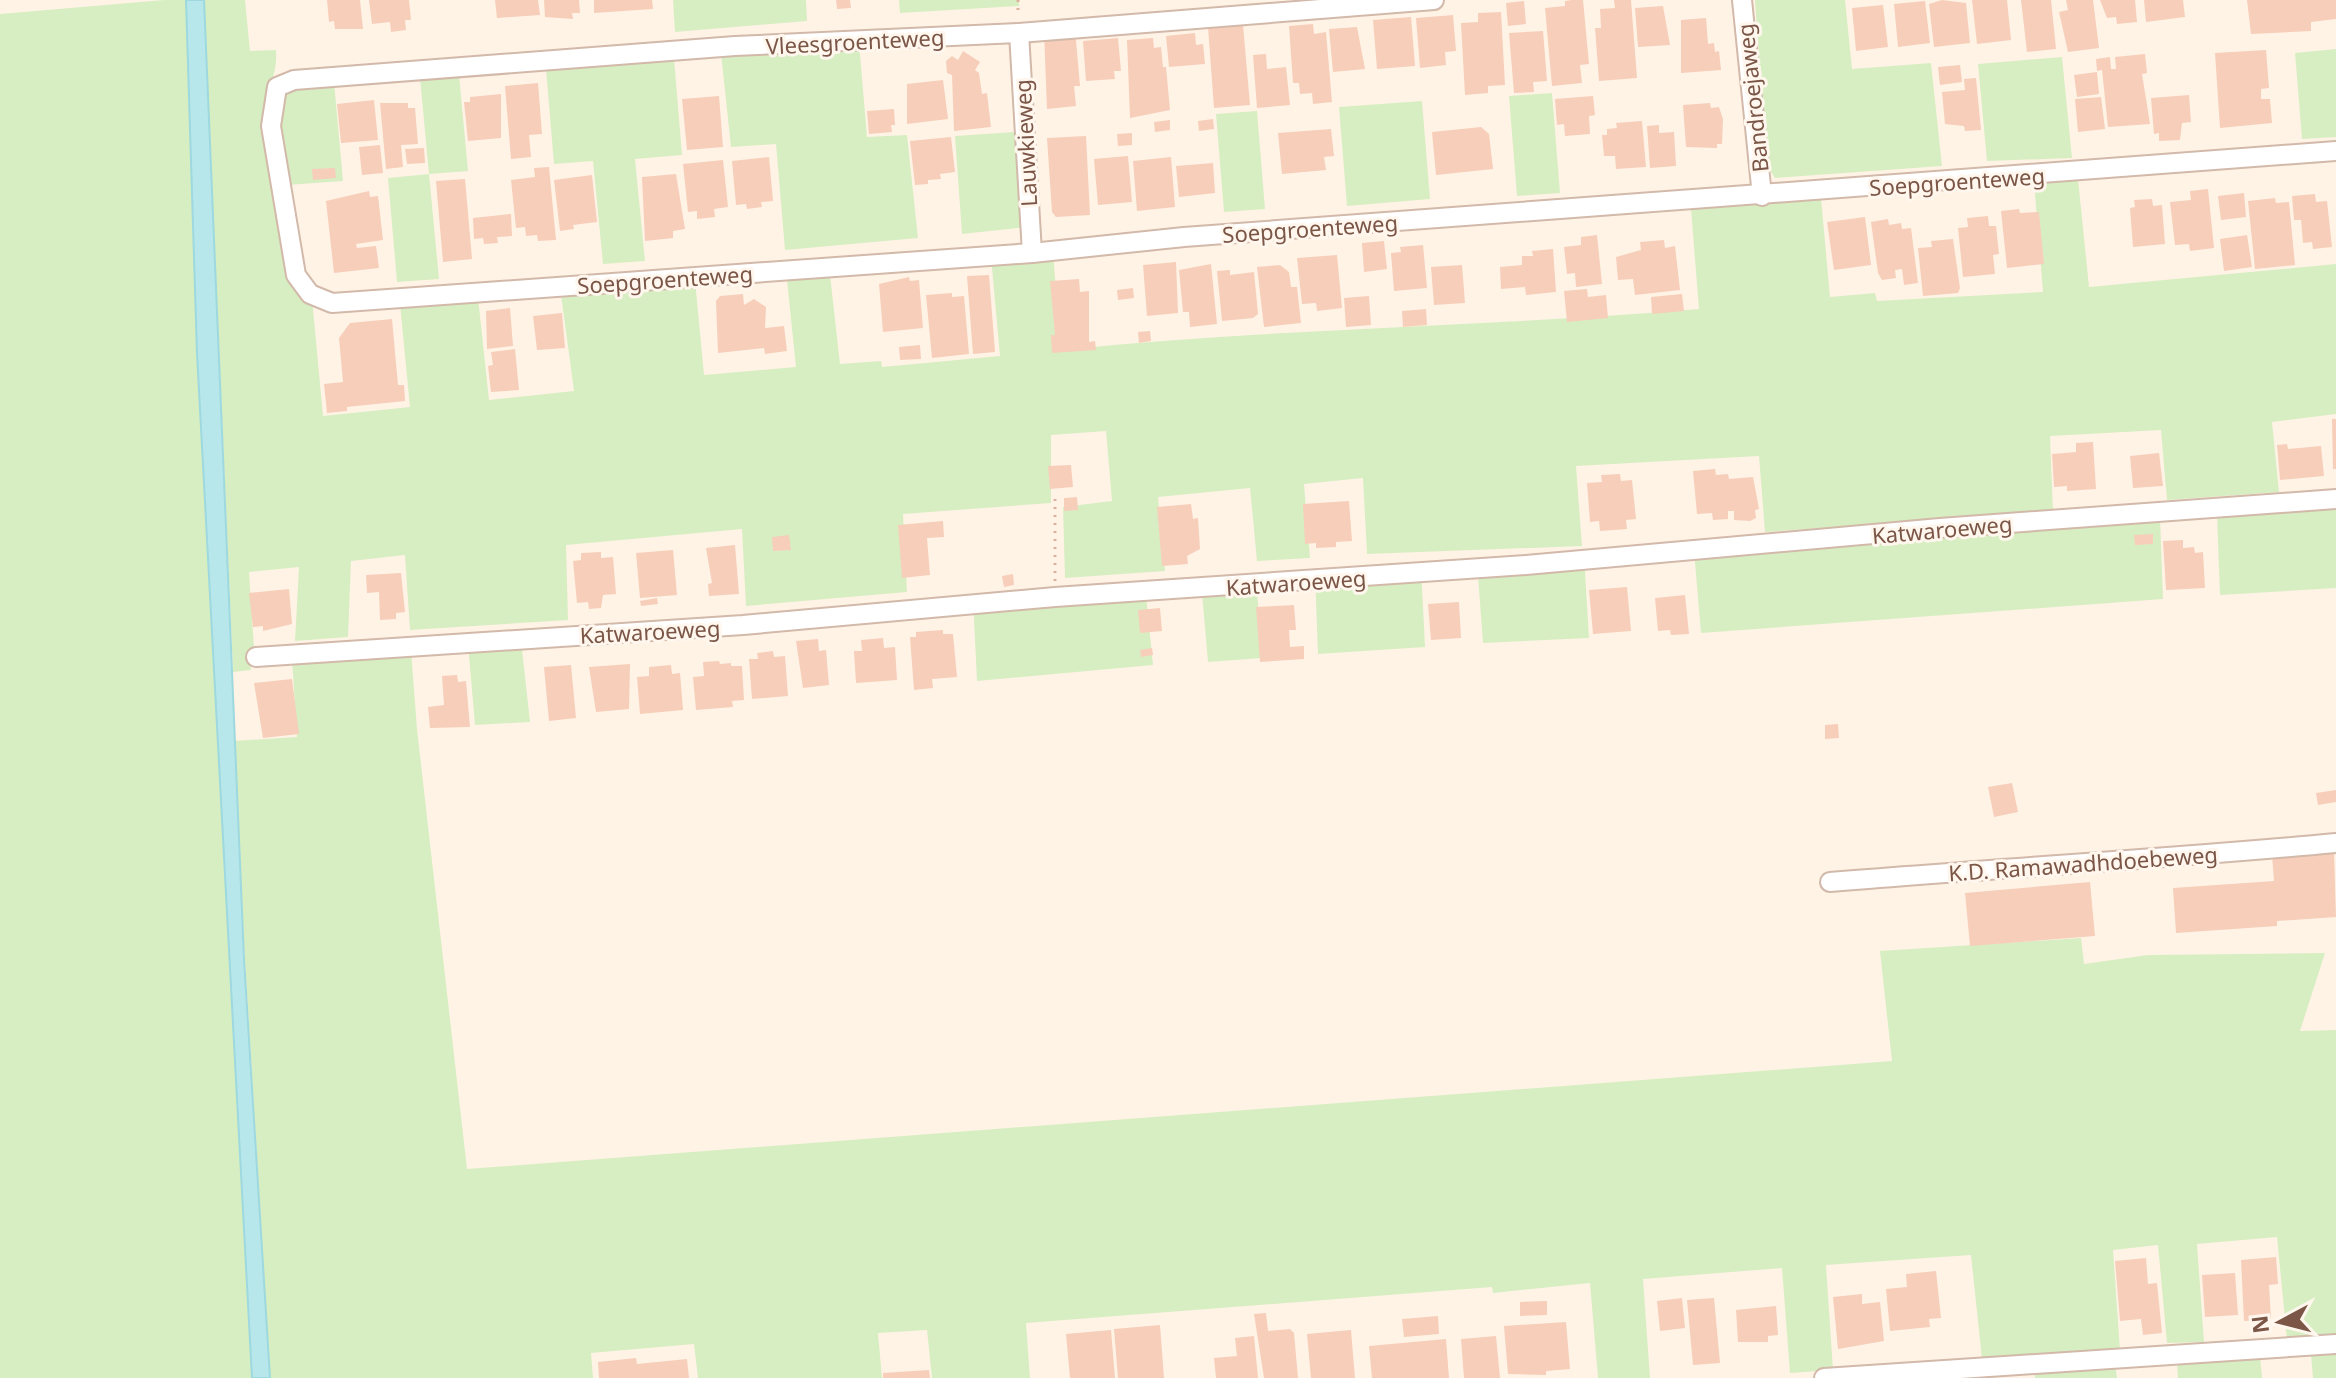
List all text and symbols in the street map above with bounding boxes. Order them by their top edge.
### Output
street label: Vleesgroenteweg [765,21,945,61]
street label: Bandroejaweg [1729,22,1775,174]
street label: Lauwkieweg [1007,79,1043,207]
street label: Soepgroenteweg [1868,160,2046,202]
street label: Soepgroenteweg [1221,207,1399,249]
street label: Soepgroenteweg [576,258,754,300]
street label: Katwaroeweg [1871,508,2013,550]
street label: Katwaroeweg [1225,562,1367,602]
street label: Katwaroeweg [579,612,721,650]
street label: K.D. Ramawadhdoebeweg [1947,839,2219,887]
north arrow [2240,1282,2320,1362]
text: N [2243,1314,2275,1335]

